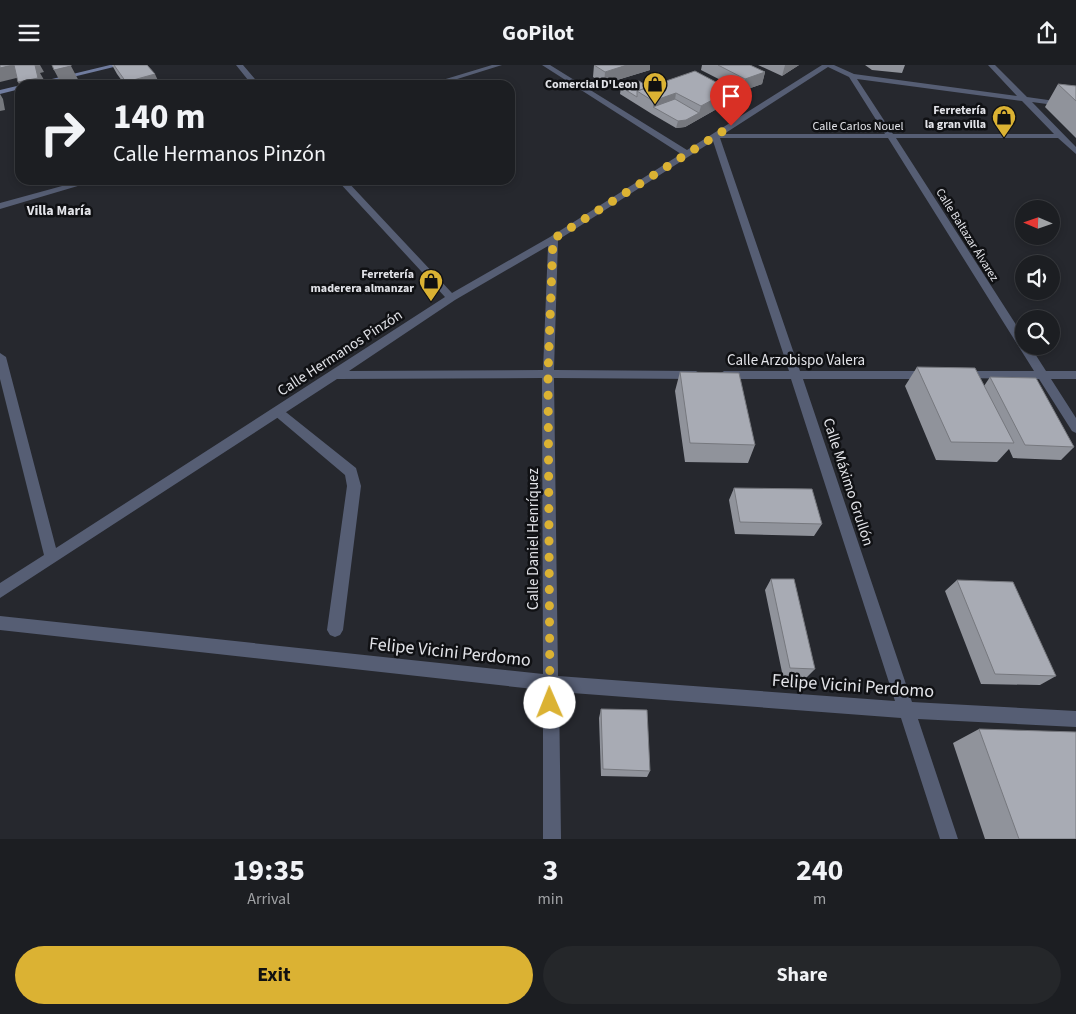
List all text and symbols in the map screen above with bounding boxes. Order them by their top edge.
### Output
text: GoPilot [502,17,574,49]
icon: menu [15,19,43,47]
icon: share [1033,19,1061,47]
shop icon: Comercial D'Leon [642,71,668,105]
pin [710,75,752,126]
place label: Comercial D'Leon [545,76,638,93]
icon: arrive [717,82,745,110]
text: 140 m [113,92,205,142]
icon: right [30,100,95,165]
place label: Ferretería la gran villa [925,102,986,133]
shop icon: Ferretería la gran villa [991,104,1017,138]
street label: Calle Carlos Nouel [812,118,904,135]
text: Calle Hermanos Pinzón [113,138,326,170]
street label: Calle Baltazar Álvarez [931,185,1003,285]
north arrow [1015,200,1060,245]
map controls [1015,200,1060,355]
district label: Villa María [26,201,91,221]
button: sound [1015,255,1060,300]
place label: Ferretería maderera almanzar [311,266,414,297]
shop icon: Ferretería maderera almanzar [418,268,444,302]
street label: Calle Hermanos Pinzón [273,305,407,401]
button: search [1015,310,1060,355]
street label: Calle Arzobispo Valera [727,350,865,371]
street label: Calle Máximo Grullón [817,415,879,549]
street label: Calle Daniel Henríquez [523,468,544,610]
street label: Felipe Vicini Perdomo [368,631,532,673]
street label: Felipe Vicini Perdomo [771,668,935,704]
position arrow [523,676,575,728]
text: 19:35 [233,849,305,892]
text: 3 [542,849,558,892]
text: 240 [796,849,843,892]
text: Arrival [247,888,290,910]
text: min [537,888,563,910]
text: m [813,888,826,910]
button: Exit [15,946,533,1004]
button: Share [543,946,1061,1004]

